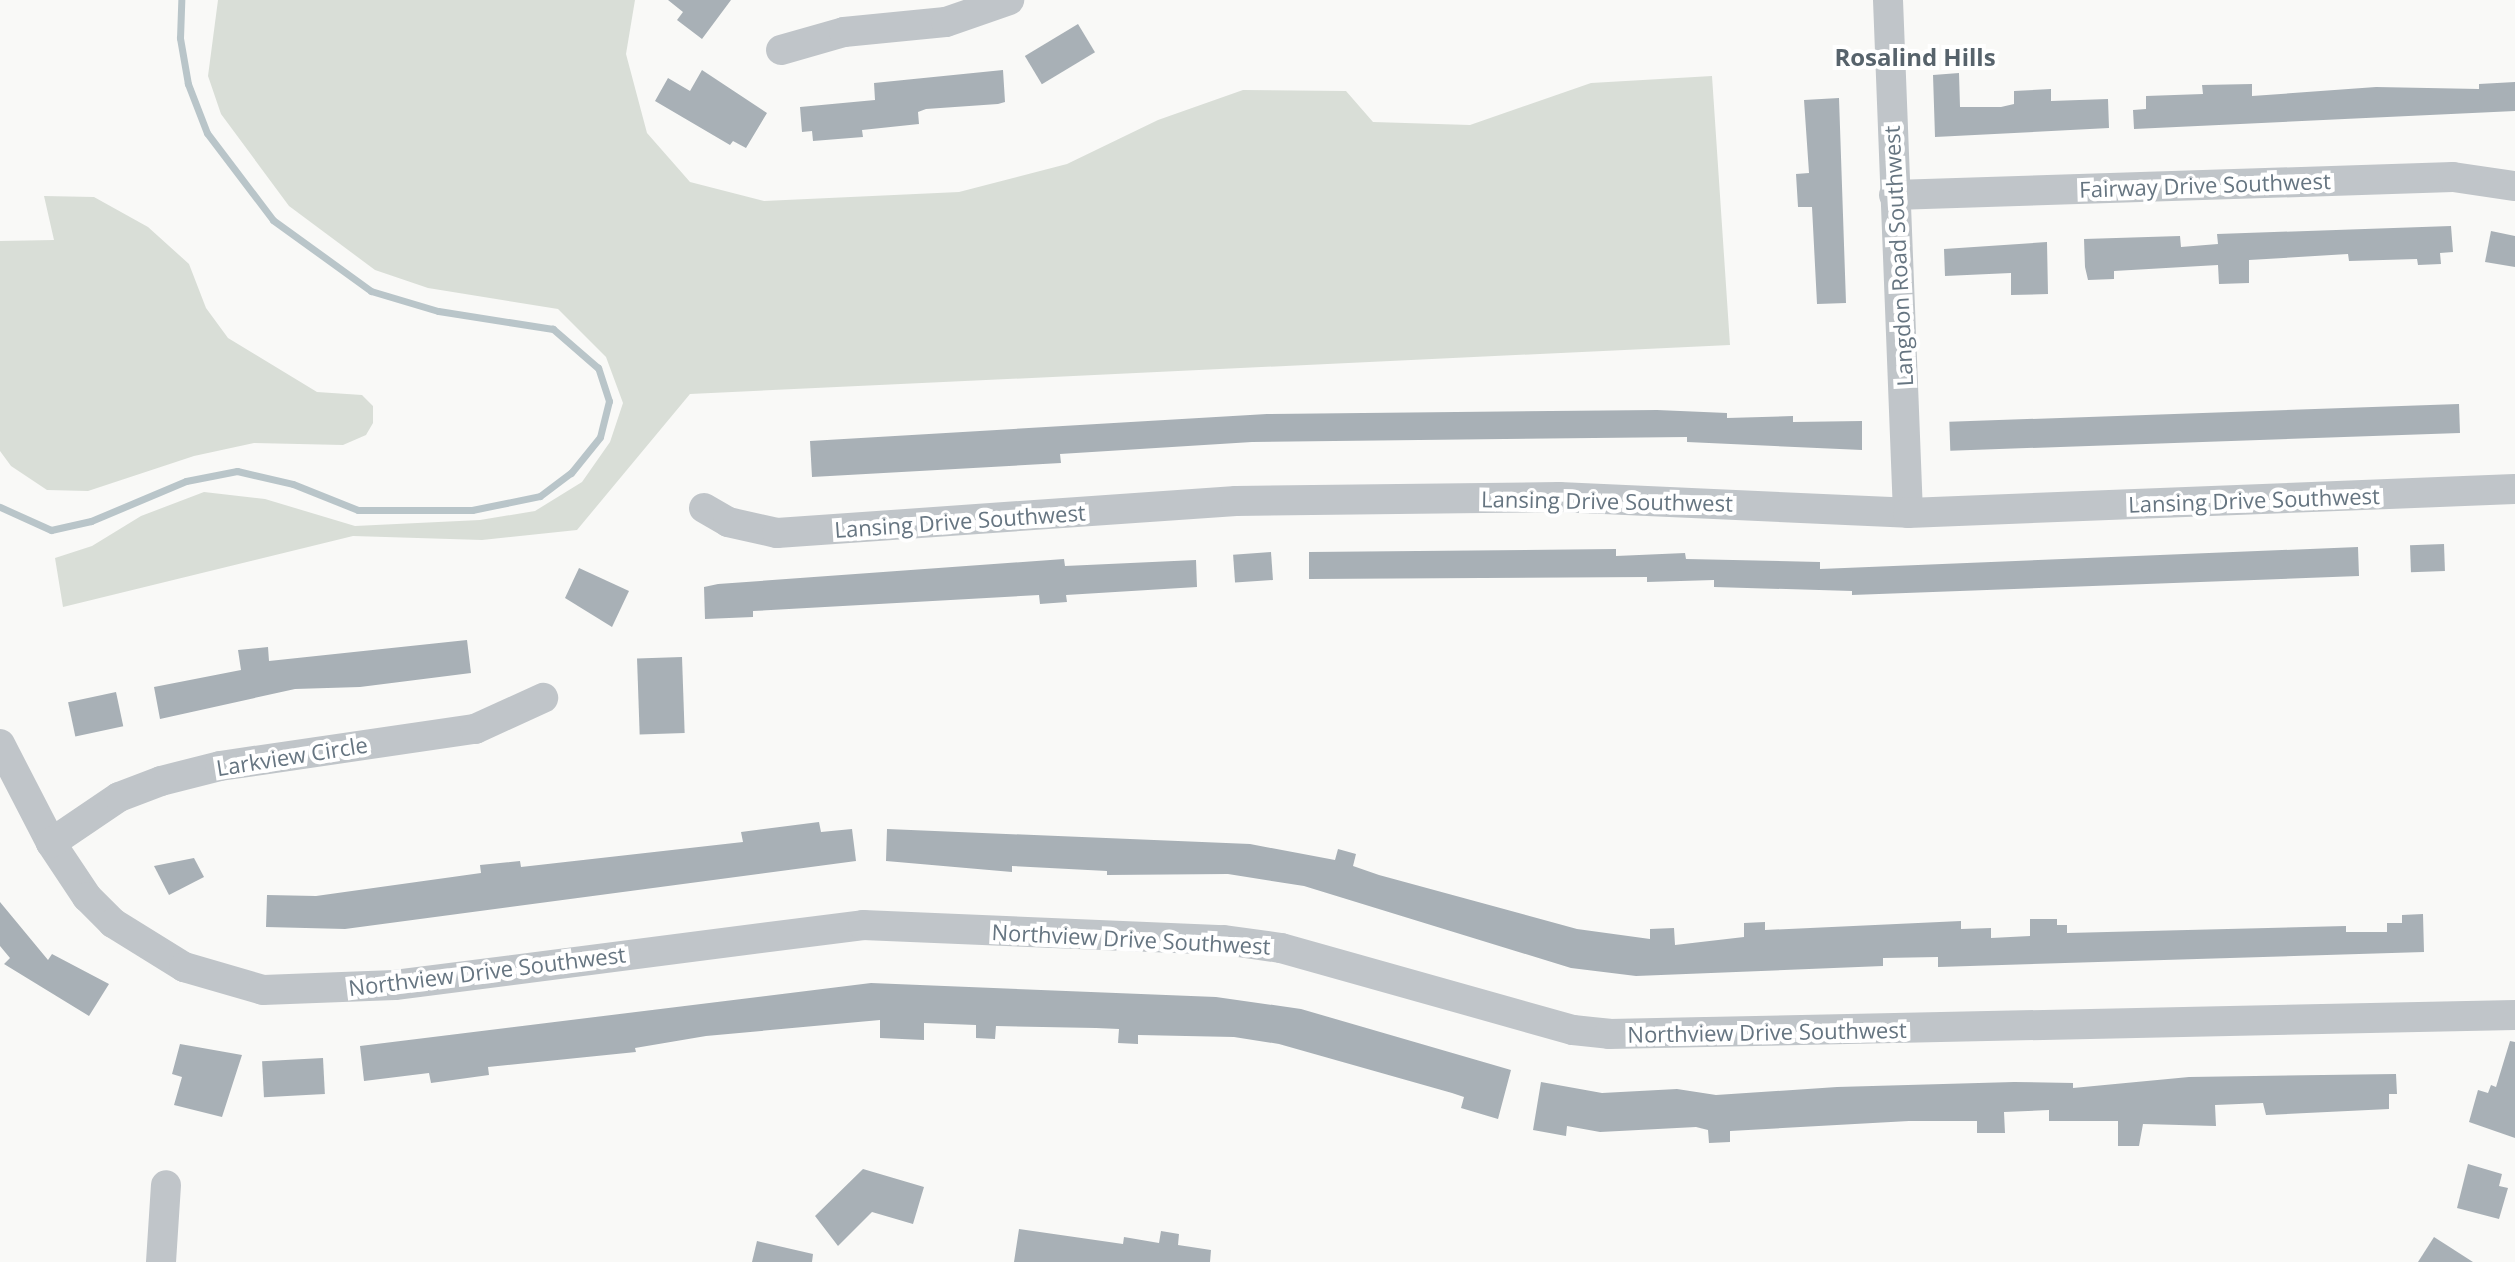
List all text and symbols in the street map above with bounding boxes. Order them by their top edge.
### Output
district label: Rosalind Hills [1834,43,1996,71]
street label: Langdon Road Southwest [1878,125,1918,387]
street label: Fairway Drive Southwest [2079,167,2331,203]
street label: Lansing Drive Southwest [2128,482,2380,518]
street label: Lansing Drive Southwest [1481,486,1733,516]
street label: Lansing Drive Southwest [833,499,1087,543]
street label: Larkview Circle [214,731,370,781]
street label: Northview Drive Southwest [991,919,1271,959]
street label: Northview Drive Southwest [347,941,627,1001]
street label: Northview Drive Southwest [1627,1016,1907,1048]

